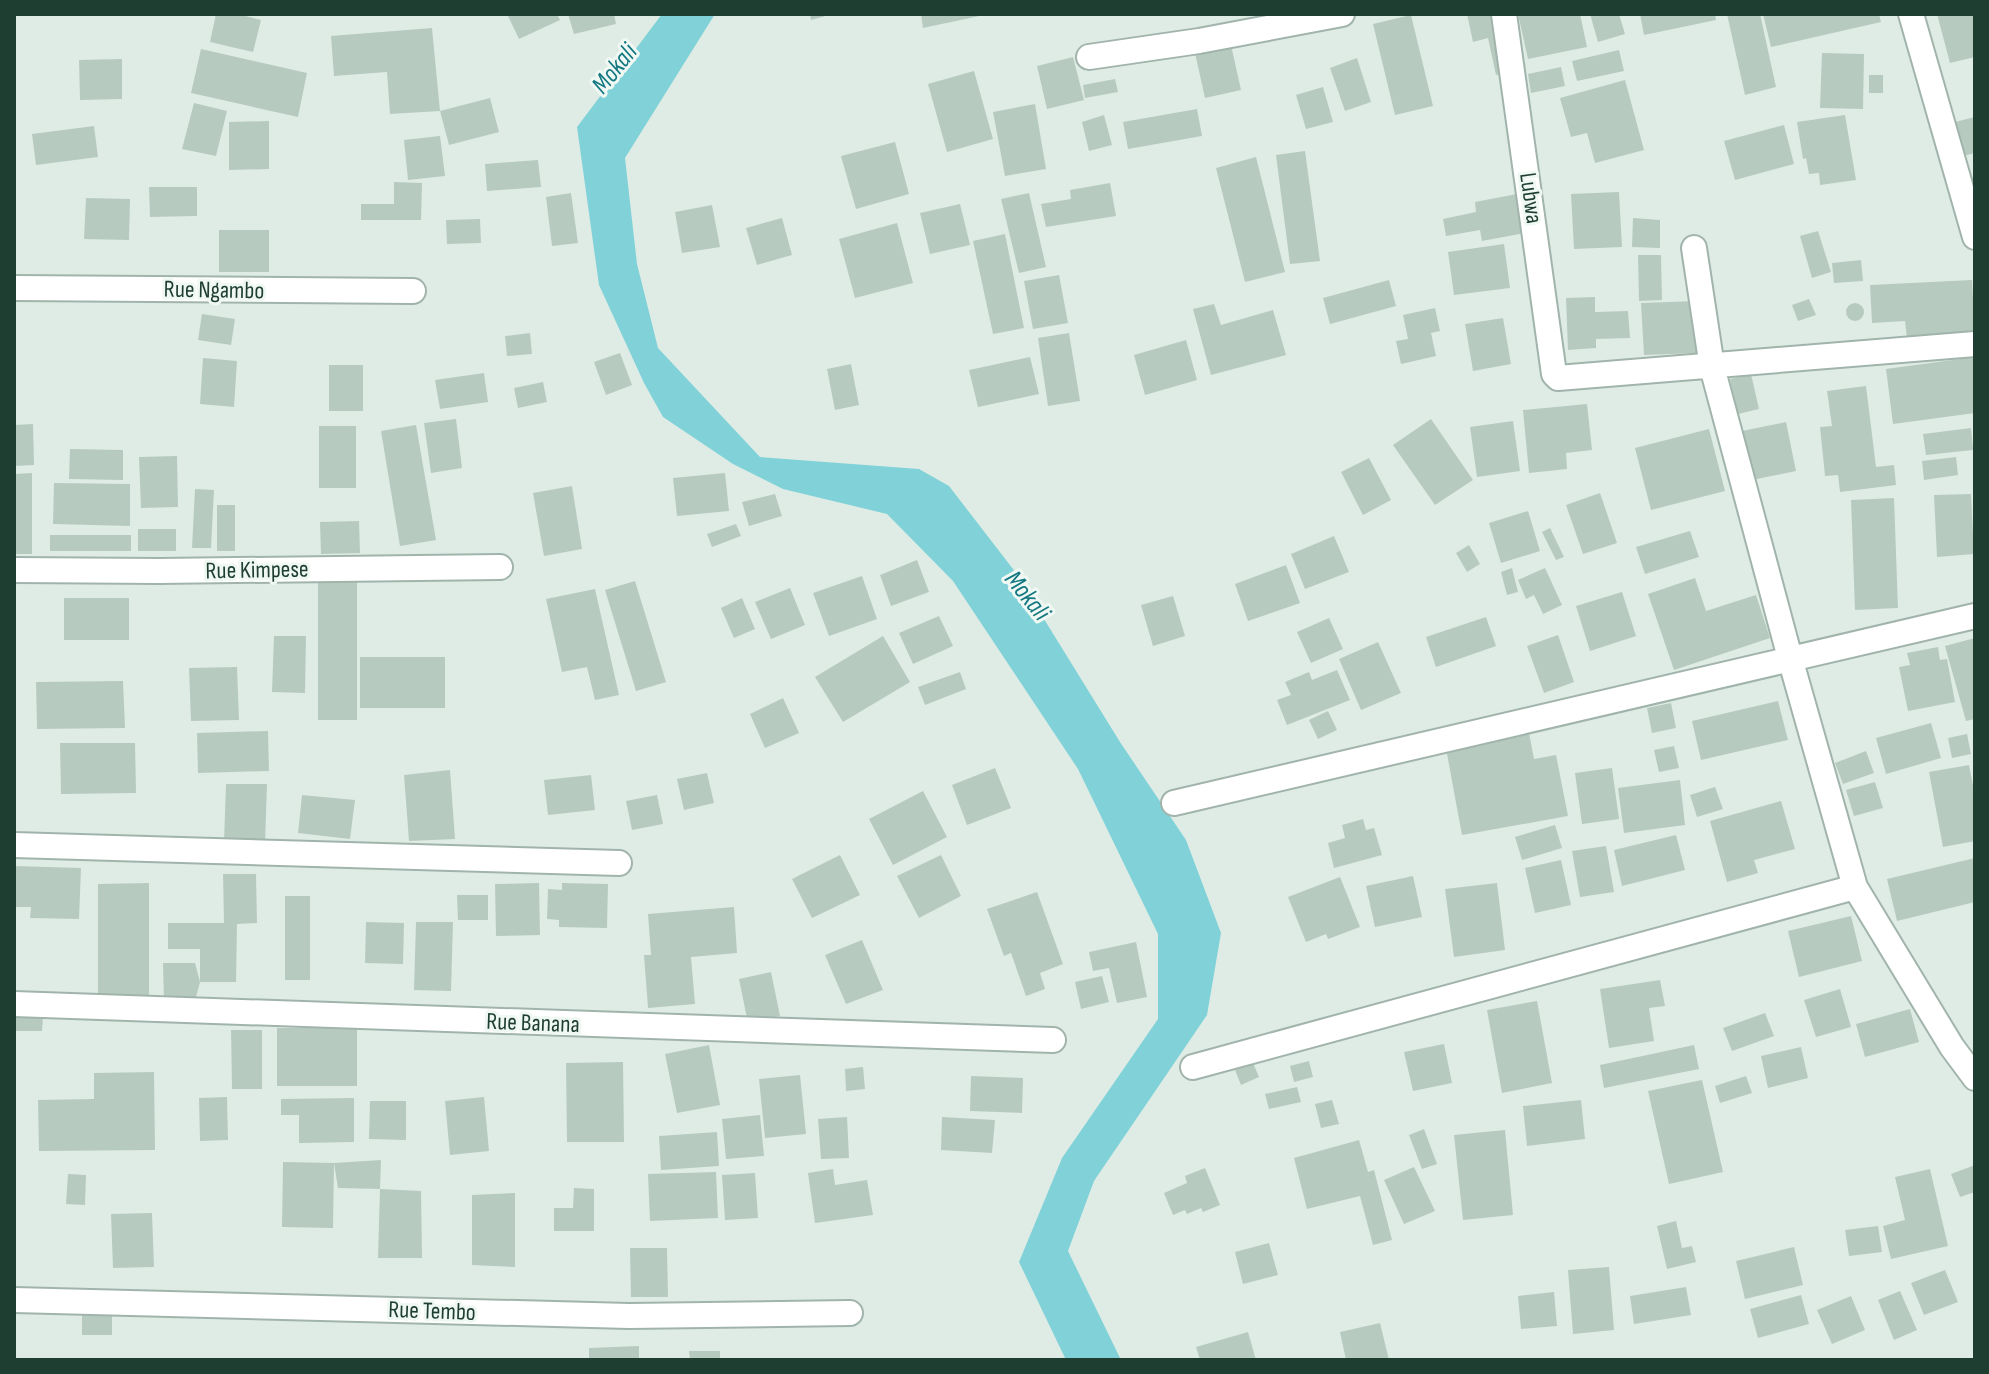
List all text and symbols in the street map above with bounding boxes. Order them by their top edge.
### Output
water label: Mokali [585,37,645,100]
street label: Lubwa [1513,171,1549,225]
street label: Rue Ngambo [163,275,265,305]
street label: Rue Kimpese [205,555,309,585]
water label: Mokali [997,565,1057,628]
street label: Rue Banana [486,1007,580,1039]
street label: Rue Tembo [388,1295,476,1327]

